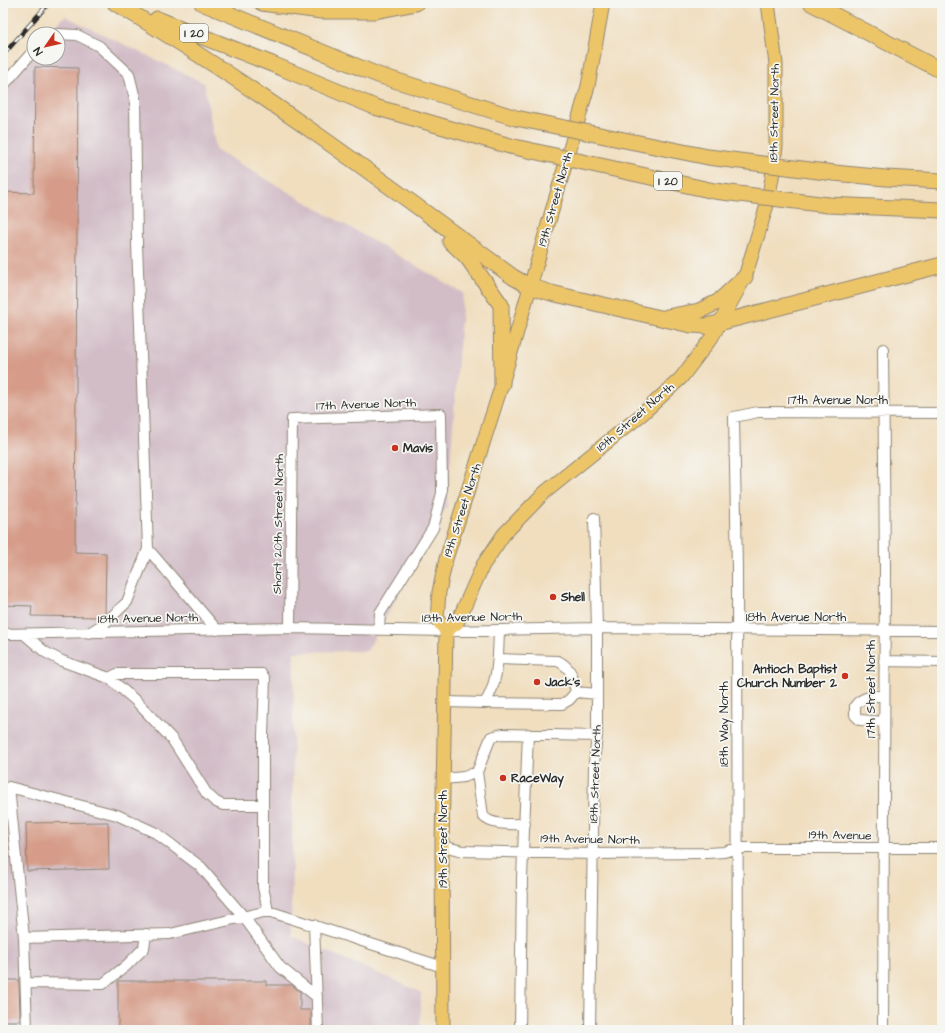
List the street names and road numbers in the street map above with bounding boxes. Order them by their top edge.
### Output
road number: I 20 [180,24,208,42]
street label: 18th Street North [765,64,784,162]
street label: 19th Street North [534,150,577,248]
road number: I 20 [654,172,682,190]
street label: 18th Street North [593,379,678,456]
street label: 17th Avenue North [788,392,888,409]
street label: 17th Avenue North [316,394,416,415]
street label: Short 20th Street North [269,454,288,594]
street label: 19th Street North [439,461,486,559]
street label: 18th Avenue North [422,608,522,627]
street label: 18th Avenue North [98,609,198,628]
street label: 18th Avenue North [746,609,846,626]
street label: 17th Street North [863,640,880,738]
street label: 18th Way North [716,681,734,767]
street label: 18th Street North [585,724,606,824]
street label: 19th Street North [435,790,452,888]
street label: 19th Avenue [808,826,872,845]
street label: 19th Avenue North [540,830,640,849]

